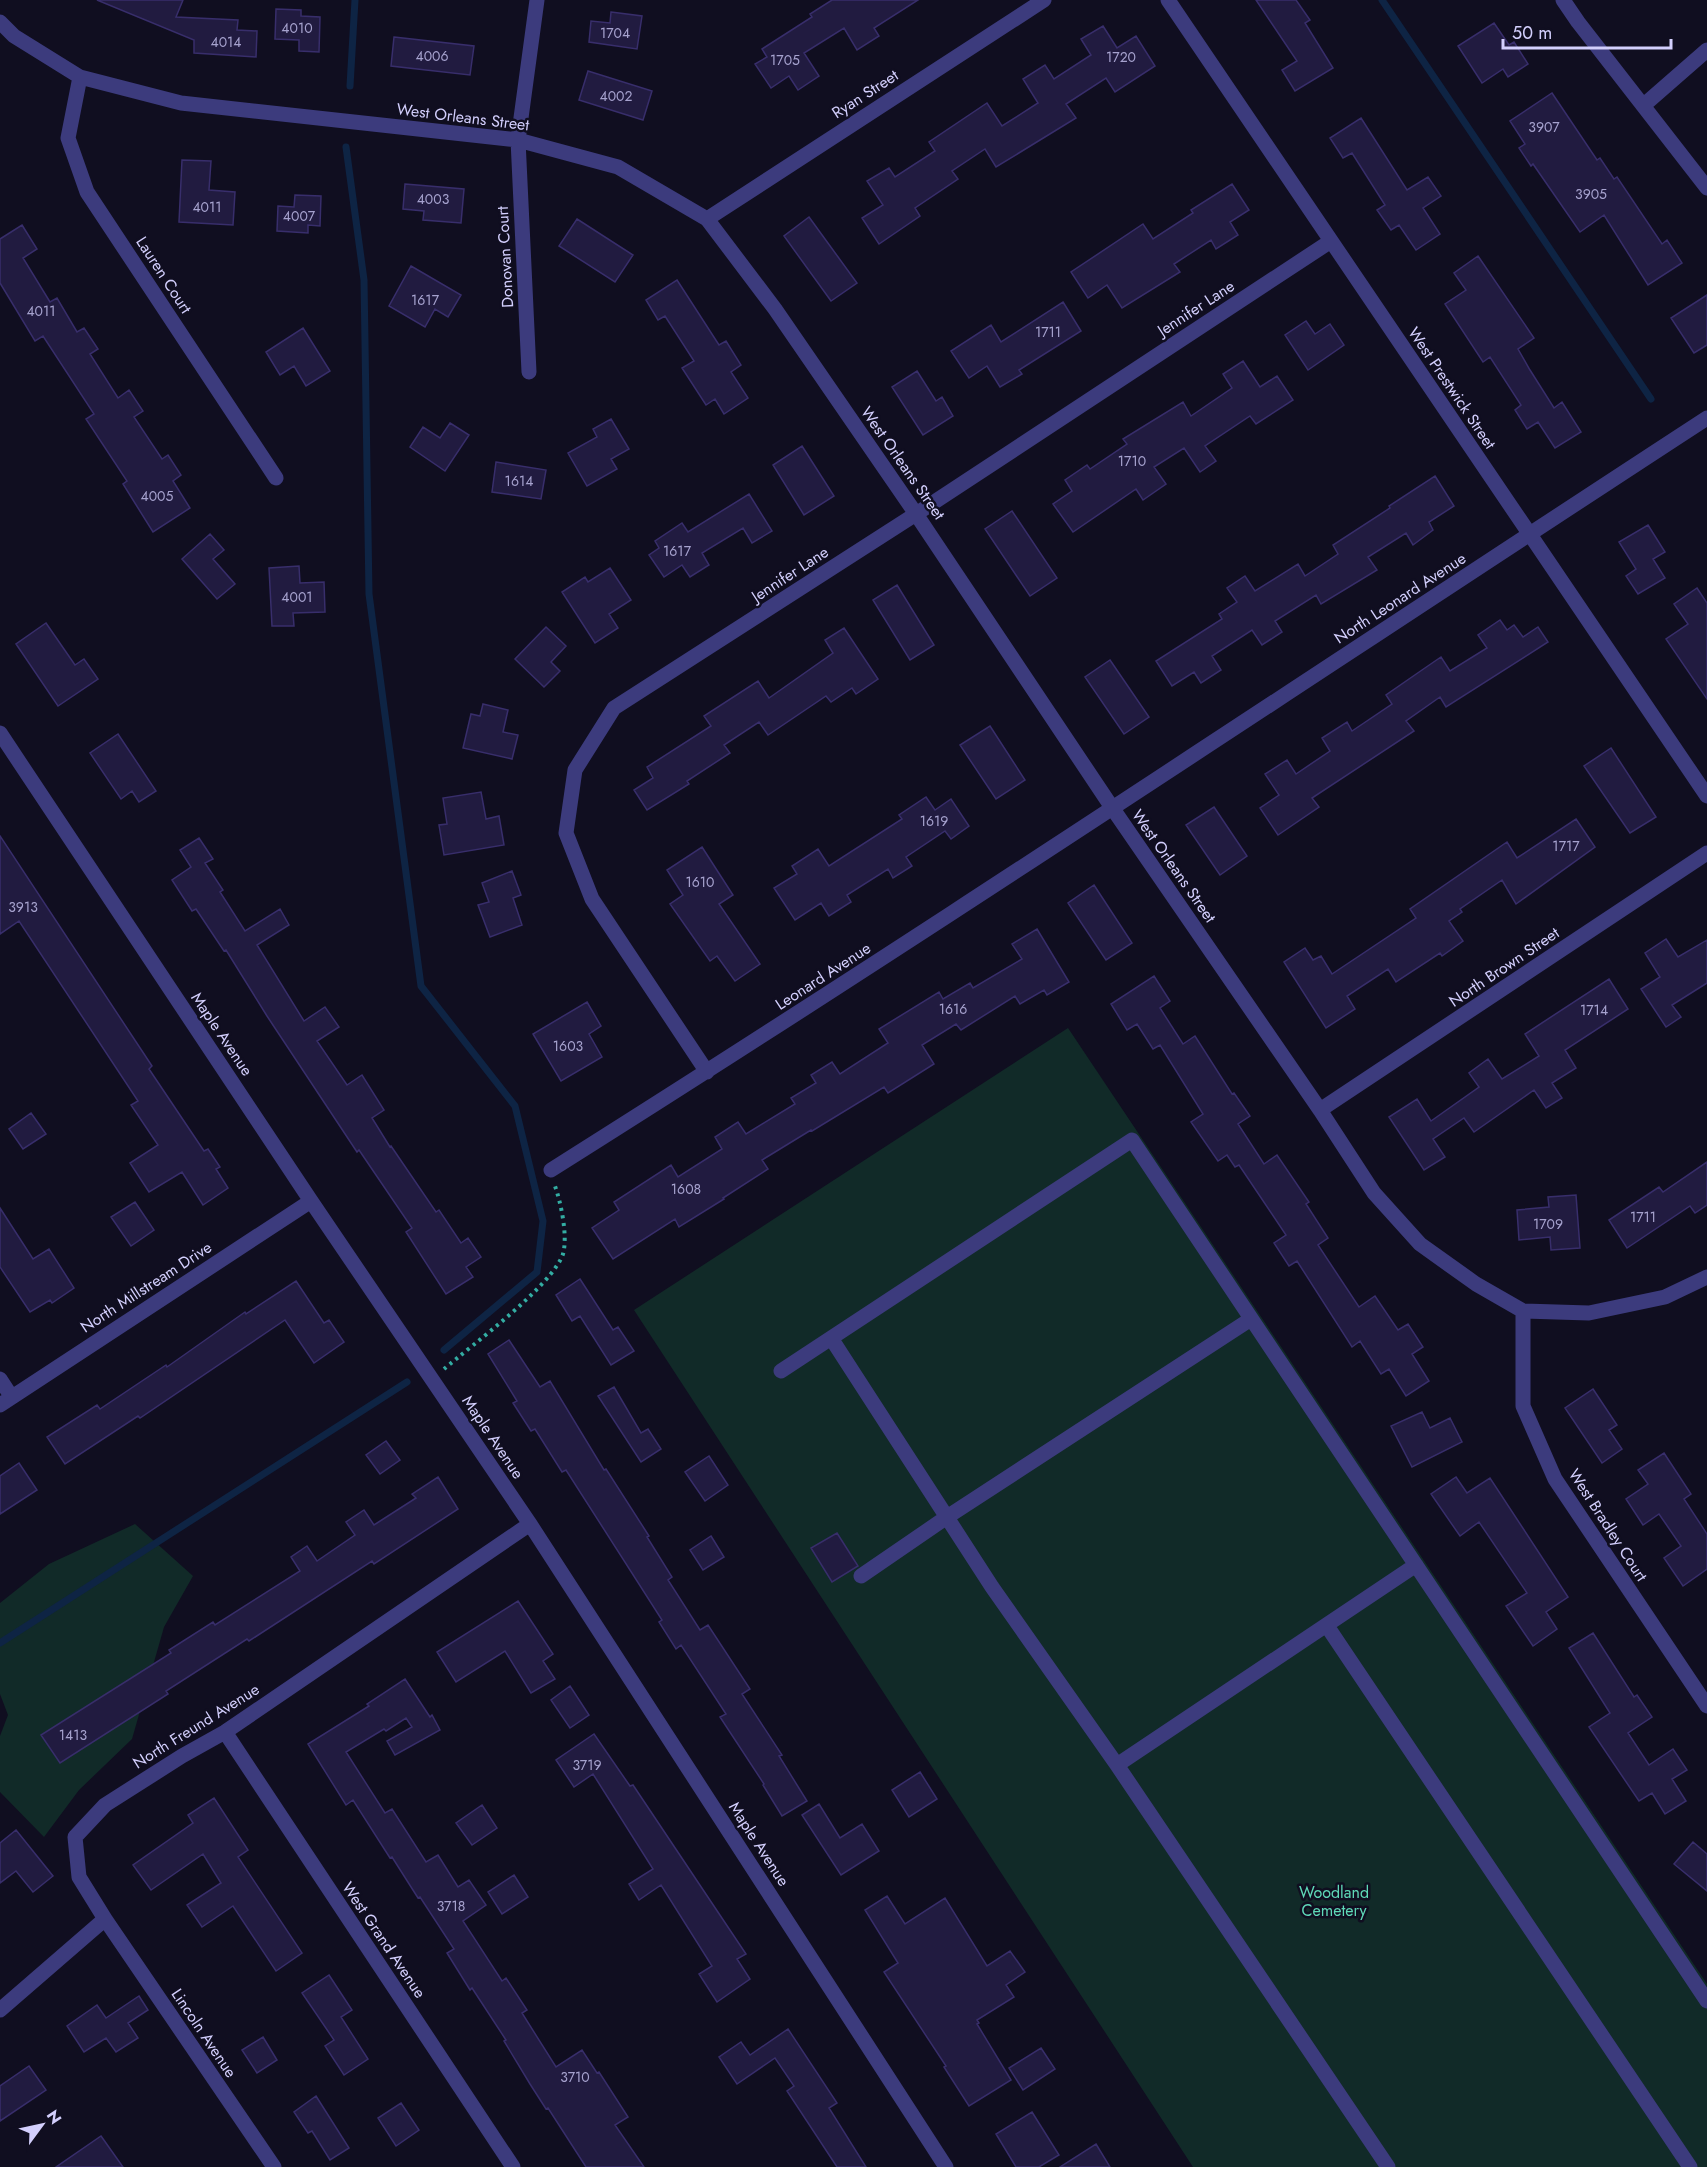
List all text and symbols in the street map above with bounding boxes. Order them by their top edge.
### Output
scale bar [1503,12,1671,50]
house number: 4010 [281,18,313,38]
text: 50 m [1512,20,1552,46]
house number: 1704 [600,23,630,43]
house number: 4014 [210,32,242,52]
house number: 4006 [415,46,449,66]
house number: 1720 [1106,47,1136,67]
house number: 1705 [770,50,800,70]
street label: Ryan Street [827,64,903,124]
house number: 4002 [600,86,632,106]
street label: West Orleans Street [395,97,531,137]
house number: 3907 [1528,117,1560,137]
house number: 3905 [1575,184,1607,204]
house number: 4003 [417,189,450,209]
house number: 4011 [192,197,222,217]
street label: Donovan Court [491,205,519,308]
house number: 4007 [283,206,316,226]
street label: Lauren Court [131,232,198,318]
street label: Jennifer Lane [1151,274,1239,343]
house number: 1617 [411,290,440,310]
house number: 4011 [26,301,56,321]
house number: 1711 [1035,322,1061,342]
street label: West Prestwick Street [1403,322,1502,454]
street label: West Orleans Street [855,402,951,524]
house number: 1710 [1118,451,1146,471]
house number: 1614 [505,471,533,491]
house number: 4005 [141,486,174,506]
street label: Jennifer Lane [745,540,833,609]
house number: 1617 [663,541,692,561]
street label: North Leonard Avenue [1329,547,1471,649]
house number: 4001 [281,587,313,607]
street label: West Orleans Street [1126,805,1222,927]
house number: 1619 [920,811,948,831]
house number: 1717 [1552,836,1580,856]
house number: 1610 [685,872,715,892]
house number: 3913 [8,897,38,917]
street label: North Brown Street [1444,921,1564,1012]
street label: Leonard Avenue [771,937,875,1015]
street label: Maple Avenue [186,988,258,1080]
house number: 1616 [939,999,967,1019]
house number: 1714 [1580,1000,1608,1020]
house number: 1603 [553,1036,584,1056]
house number: 1608 [671,1179,701,1199]
house number: 1711 [1630,1207,1656,1227]
house number: 1709 [1533,1214,1563,1234]
street label: North Millstream Drive [76,1236,216,1338]
street label: Maple Avenue [457,1391,529,1483]
street label: West Bradley Court [1563,1464,1653,1586]
street label: North Freund Avenue [128,1678,264,1774]
house number: 1413 [59,1725,88,1745]
house number: 3719 [572,1755,602,1775]
street label: Maple Avenue [723,1797,795,1891]
street label: West Grand Avenue [337,1877,431,2003]
park label: Woodland Cemetery [1299,1881,1369,1922]
house number: 3718 [437,1896,465,1916]
street label: Lincoln Avenue [166,1984,242,2082]
house number: 3710 [560,2067,590,2087]
north arrow [12,2095,72,2155]
text: N [41,2106,67,2129]

